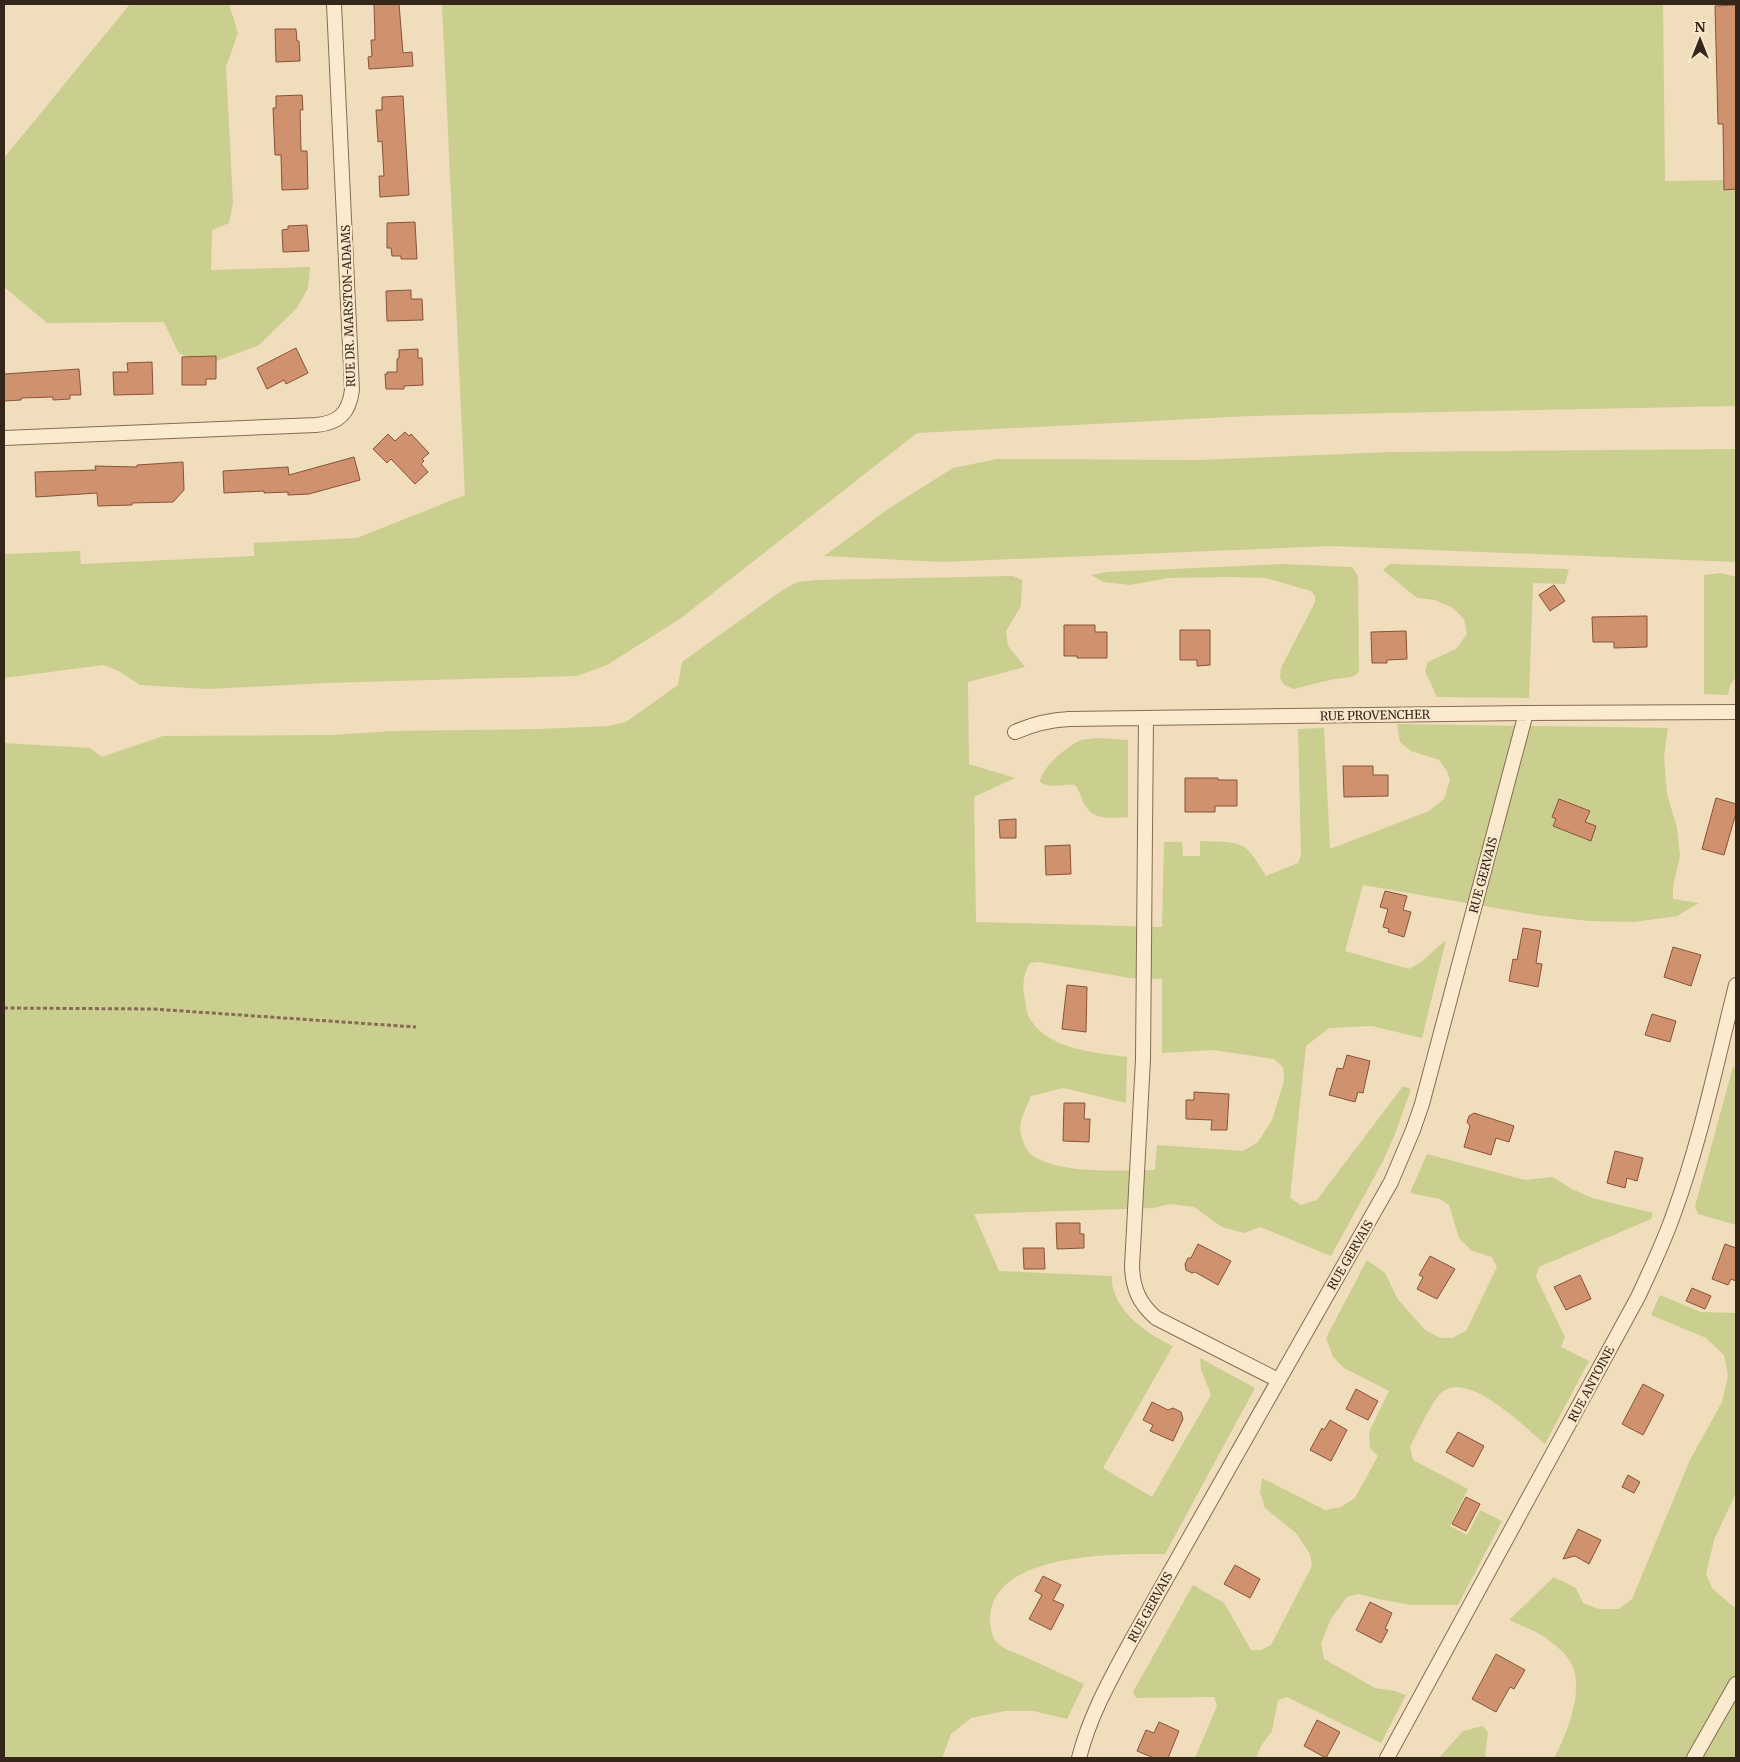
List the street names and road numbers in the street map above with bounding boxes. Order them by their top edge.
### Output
street label: RUE DR. MARSTON-ADAMS [338,225,358,387]
street label: RUE PROVENCHER [1320,707,1431,723]
street label: RUE GERVAIS [1466,835,1500,915]
street label: RUE GERVAIS [1324,1217,1376,1293]
street label: RUE ANTOINE [1565,1343,1617,1424]
street label: RUE GERVAIS [1124,1569,1176,1645]

